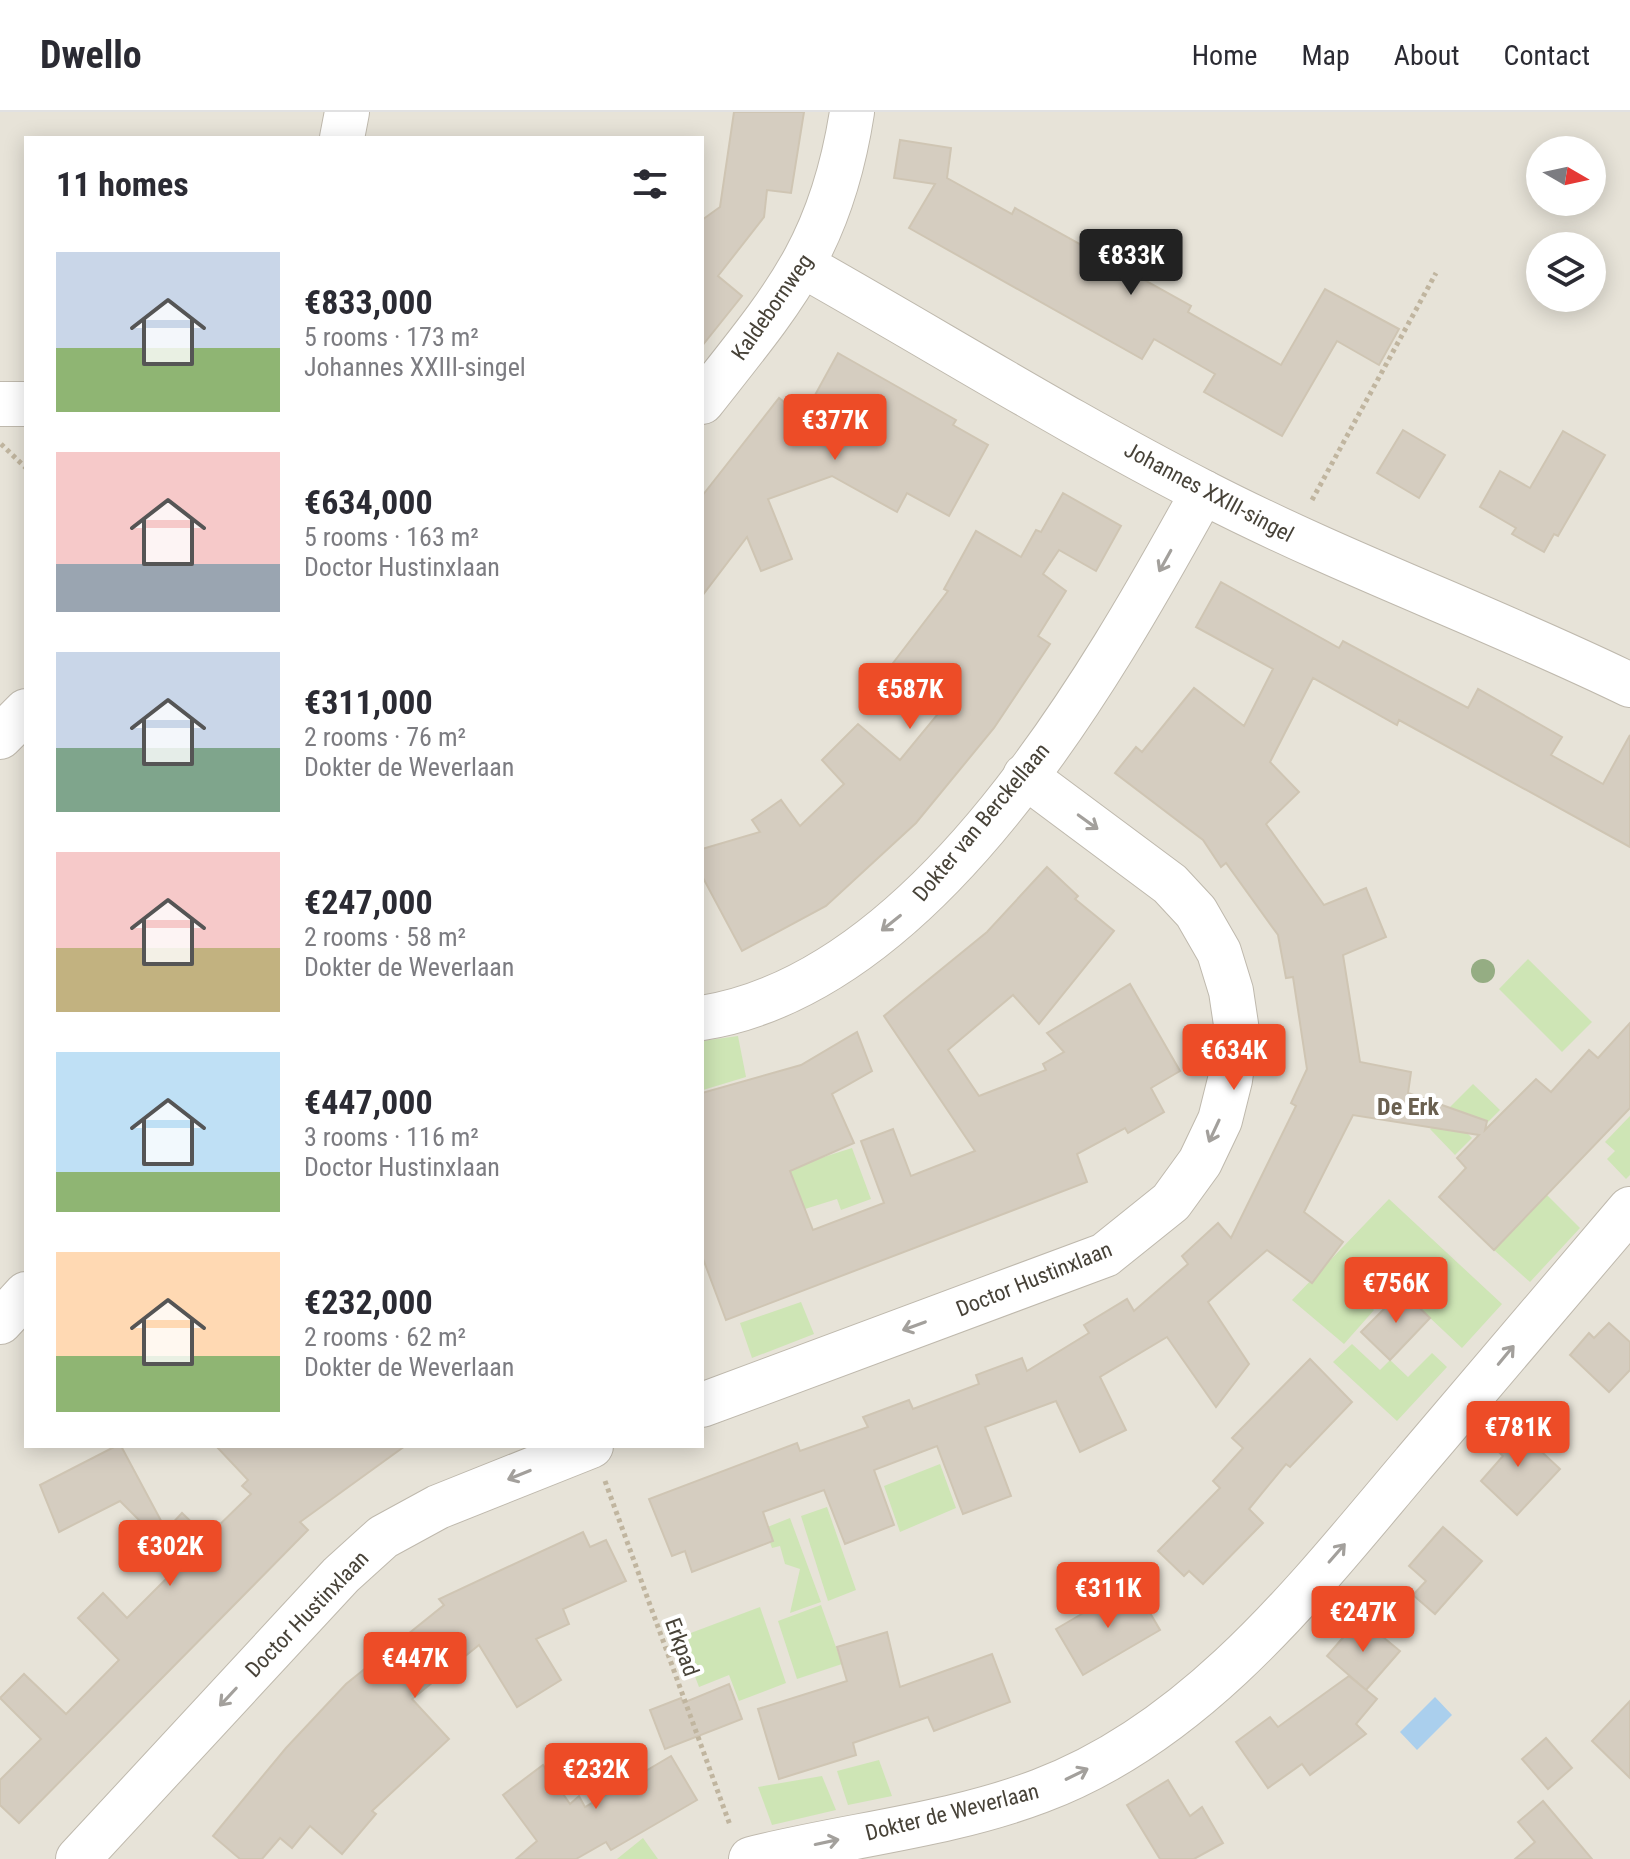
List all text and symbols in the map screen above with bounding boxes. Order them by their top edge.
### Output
text: Dwello [40,33,142,77]
text: Home [1192,39,1257,72]
text: Map [1301,39,1350,72]
text: About [1394,39,1460,72]
text: Contact [1504,39,1590,72]
north arrow [1526,136,1606,216]
map controls [1526,136,1606,312]
icon: filters [628,162,672,206]
text: 11 homes [56,164,189,204]
pin: €833K [1075,229,1187,297]
button: layers [1526,232,1606,312]
text: €833K [1098,240,1164,270]
street label: Kaldebornweg [726,249,818,365]
text: €833,000 [304,282,433,322]
icon: home [120,284,216,380]
text: 5 rooms · 173 m² [304,322,479,352]
text: Johannes XXIII-singel [304,352,526,382]
pin: €377K [779,394,891,462]
text: €377K [802,405,868,435]
street label: Johannes XXIII-singel [1120,437,1298,547]
text: €634,000 [304,482,433,522]
icon: home [120,484,216,580]
text: 5 rooms · 163 m² [304,522,479,552]
one-way arrow [1157,549,1173,572]
text: Doctor Hustinxlaan [304,552,500,582]
pin: €587K [854,663,966,731]
text: €587K [877,674,943,704]
text: €311,000 [304,682,433,722]
icon: home [120,684,216,780]
text: 2 rooms · 76 m² [304,722,466,752]
street label: Dokter van Berckellaan [908,738,1054,906]
text: Dokter de Weverlaan [304,752,514,782]
one-way arrow [1077,814,1099,830]
text: €247,000 [304,882,433,922]
icon: home [120,884,216,980]
one-way arrow [881,914,902,932]
text: 2 rooms · 58 m² [304,922,466,952]
text: Dokter de Weverlaan [304,952,514,982]
pin: €634K [1178,1024,1290,1092]
text: €634K [1201,1035,1267,1065]
text: €447,000 [304,1082,433,1122]
icon: home [120,1084,216,1180]
district label: De Erk [1377,1093,1439,1121]
one-way arrow [1206,1119,1221,1143]
text: 3 rooms · 116 m² [304,1122,479,1152]
text: Doctor Hustinxlaan [304,1152,500,1182]
street label: Doctor Hustinxlaan [952,1236,1116,1322]
pin: €756K [1340,1257,1452,1325]
text: €756K [1363,1268,1429,1298]
text: €232,000 [304,1282,433,1322]
icon: home [120,1284,216,1380]
one-way arrow [902,1320,927,1334]
text: 2 rooms · 62 m² [304,1322,466,1352]
one-way arrow [1497,1345,1515,1366]
text: Dokter de Weverlaan [304,1352,514,1382]
pin: €781K [1462,1401,1574,1469]
text: €781K [1485,1412,1551,1442]
one-way arrow [507,1469,532,1483]
pin: €302K [114,1520,226,1588]
text: €302K [137,1531,203,1561]
one-way arrow [1328,1544,1346,1564]
street label: Doctor Hustinxlaan [240,1546,374,1682]
pin: €311K [1052,1562,1164,1630]
text: €311K [1075,1573,1141,1603]
pin: €247K [1307,1586,1419,1654]
text: €247K [1330,1597,1396,1627]
street label: Erkpad [660,1615,704,1679]
pin: €447K [359,1632,471,1700]
text: €447K [382,1643,448,1673]
one-way arrow [220,1686,238,1706]
pin: €232K [540,1743,652,1811]
text: €232K [563,1754,629,1784]
one-way arrow [1065,1766,1089,1781]
street label: Dokter de Weverlaan [863,1778,1041,1846]
one-way arrow [814,1834,839,1849]

